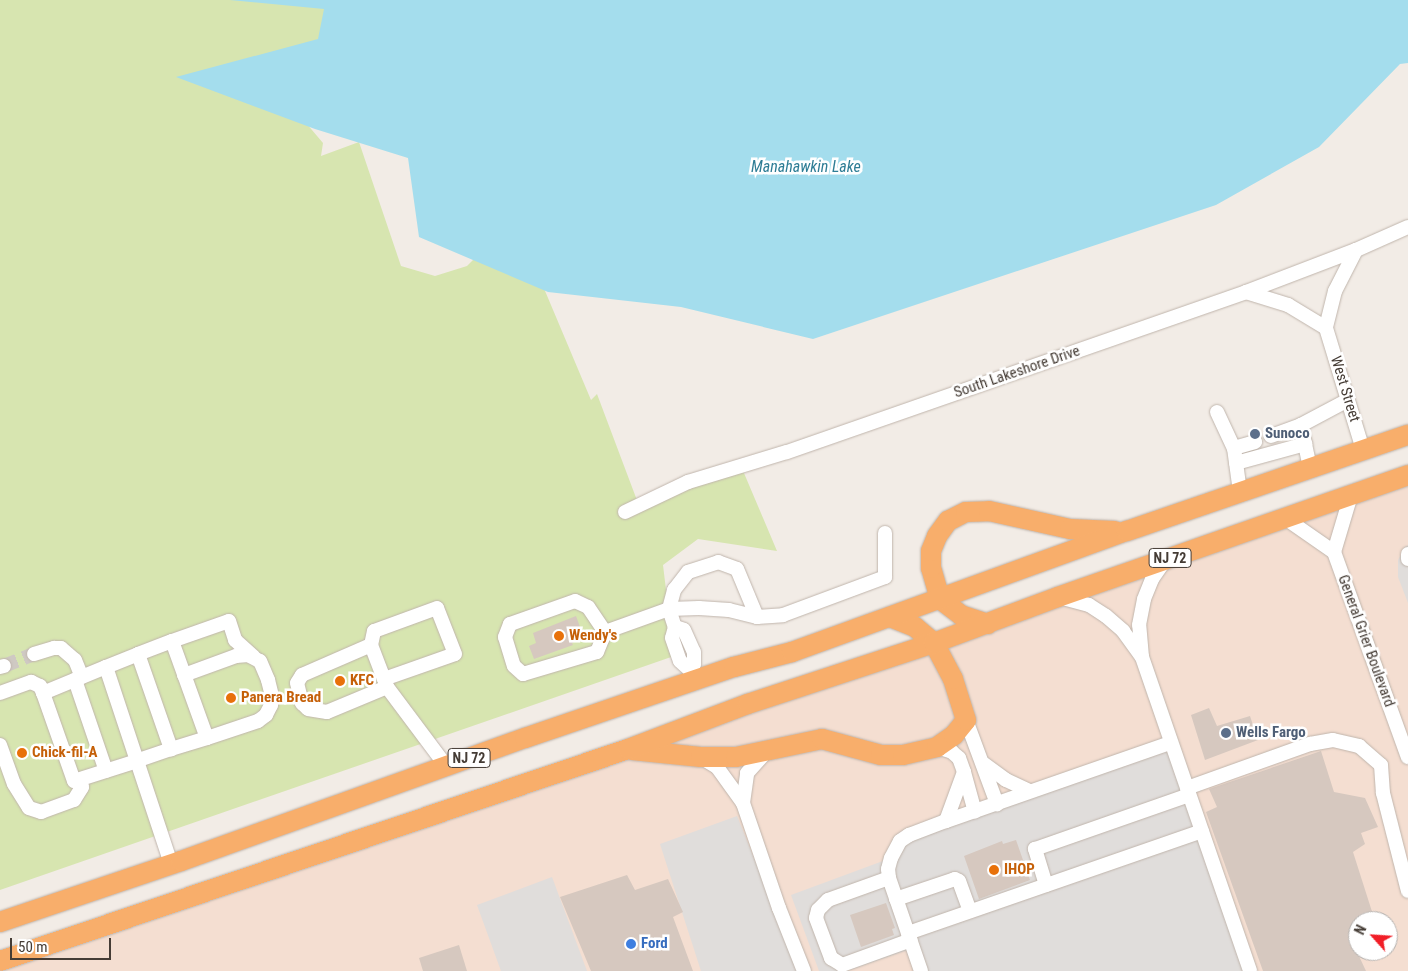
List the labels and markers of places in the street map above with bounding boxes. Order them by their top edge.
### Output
place label: Sunoco [1265,425,1310,443]
marker: Sunoco [1249,428,1261,440]
place label: Wendy's [569,627,617,645]
marker: Wendy's [553,630,565,642]
place label: KFC [350,672,374,690]
marker: KFC [334,675,346,687]
place label: Panera Bread [241,689,321,707]
marker: Panera Bread [225,692,237,704]
place label: Wells Fargo [1236,724,1306,742]
marker: Wells Fargo [1220,727,1232,739]
place label: Chick-fil-A [32,744,98,762]
marker: Chick-fil-A [16,747,28,759]
place label: IHOP [1004,861,1035,879]
marker: IHOP [988,864,1000,876]
place label: Ford [641,935,668,953]
marker: Ford [625,938,637,950]

